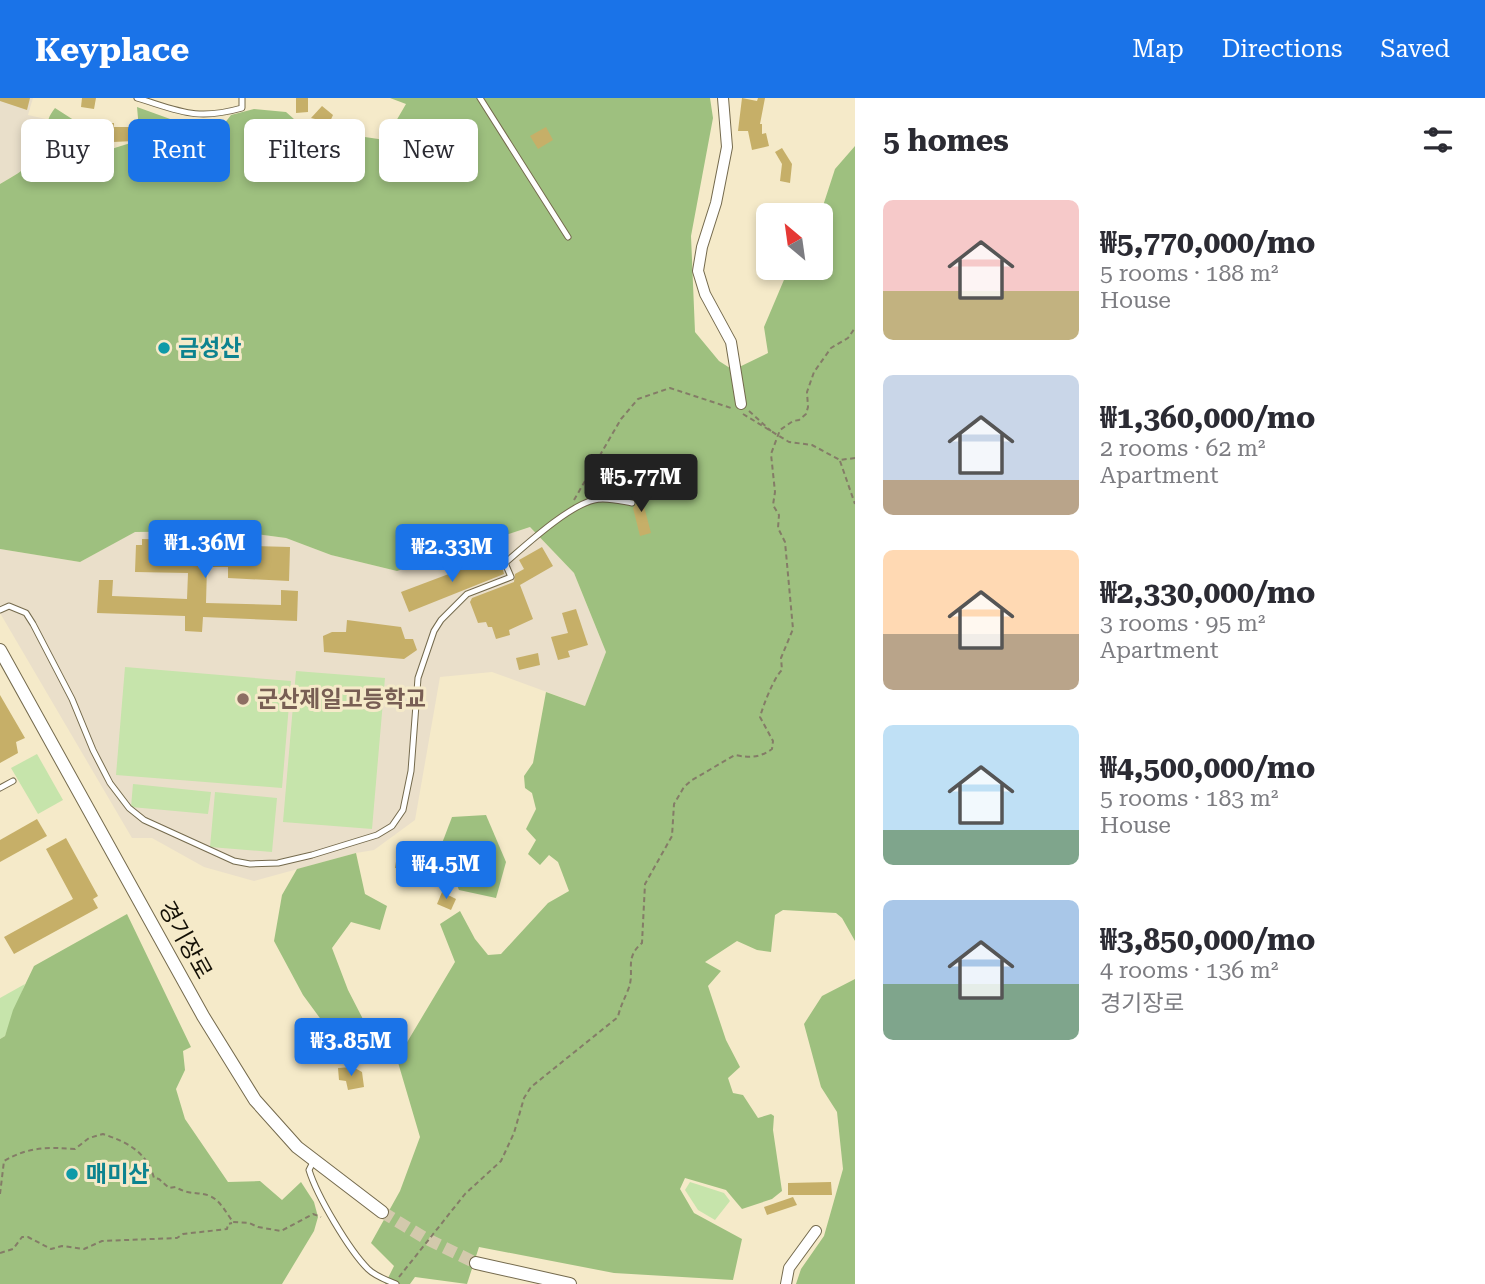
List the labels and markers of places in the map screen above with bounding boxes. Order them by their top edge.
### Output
place label: 금성산 [178,335,241,362]
marker: 금성산 [156,340,172,356]
pin: ₩5.77M [584,454,698,514]
pin: ₩1.36M [148,520,262,580]
pin: ₩2.33M [395,524,509,584]
place label: 군산제일고등학교 [257,686,426,713]
marker: 군산제일고등학교 [235,691,251,707]
pin: ₩4.5M [397,842,495,901]
pin: ₩3.85M [294,1018,408,1078]
place label: 매미산 [86,1161,149,1188]
marker: 매미산 [64,1166,80,1182]

